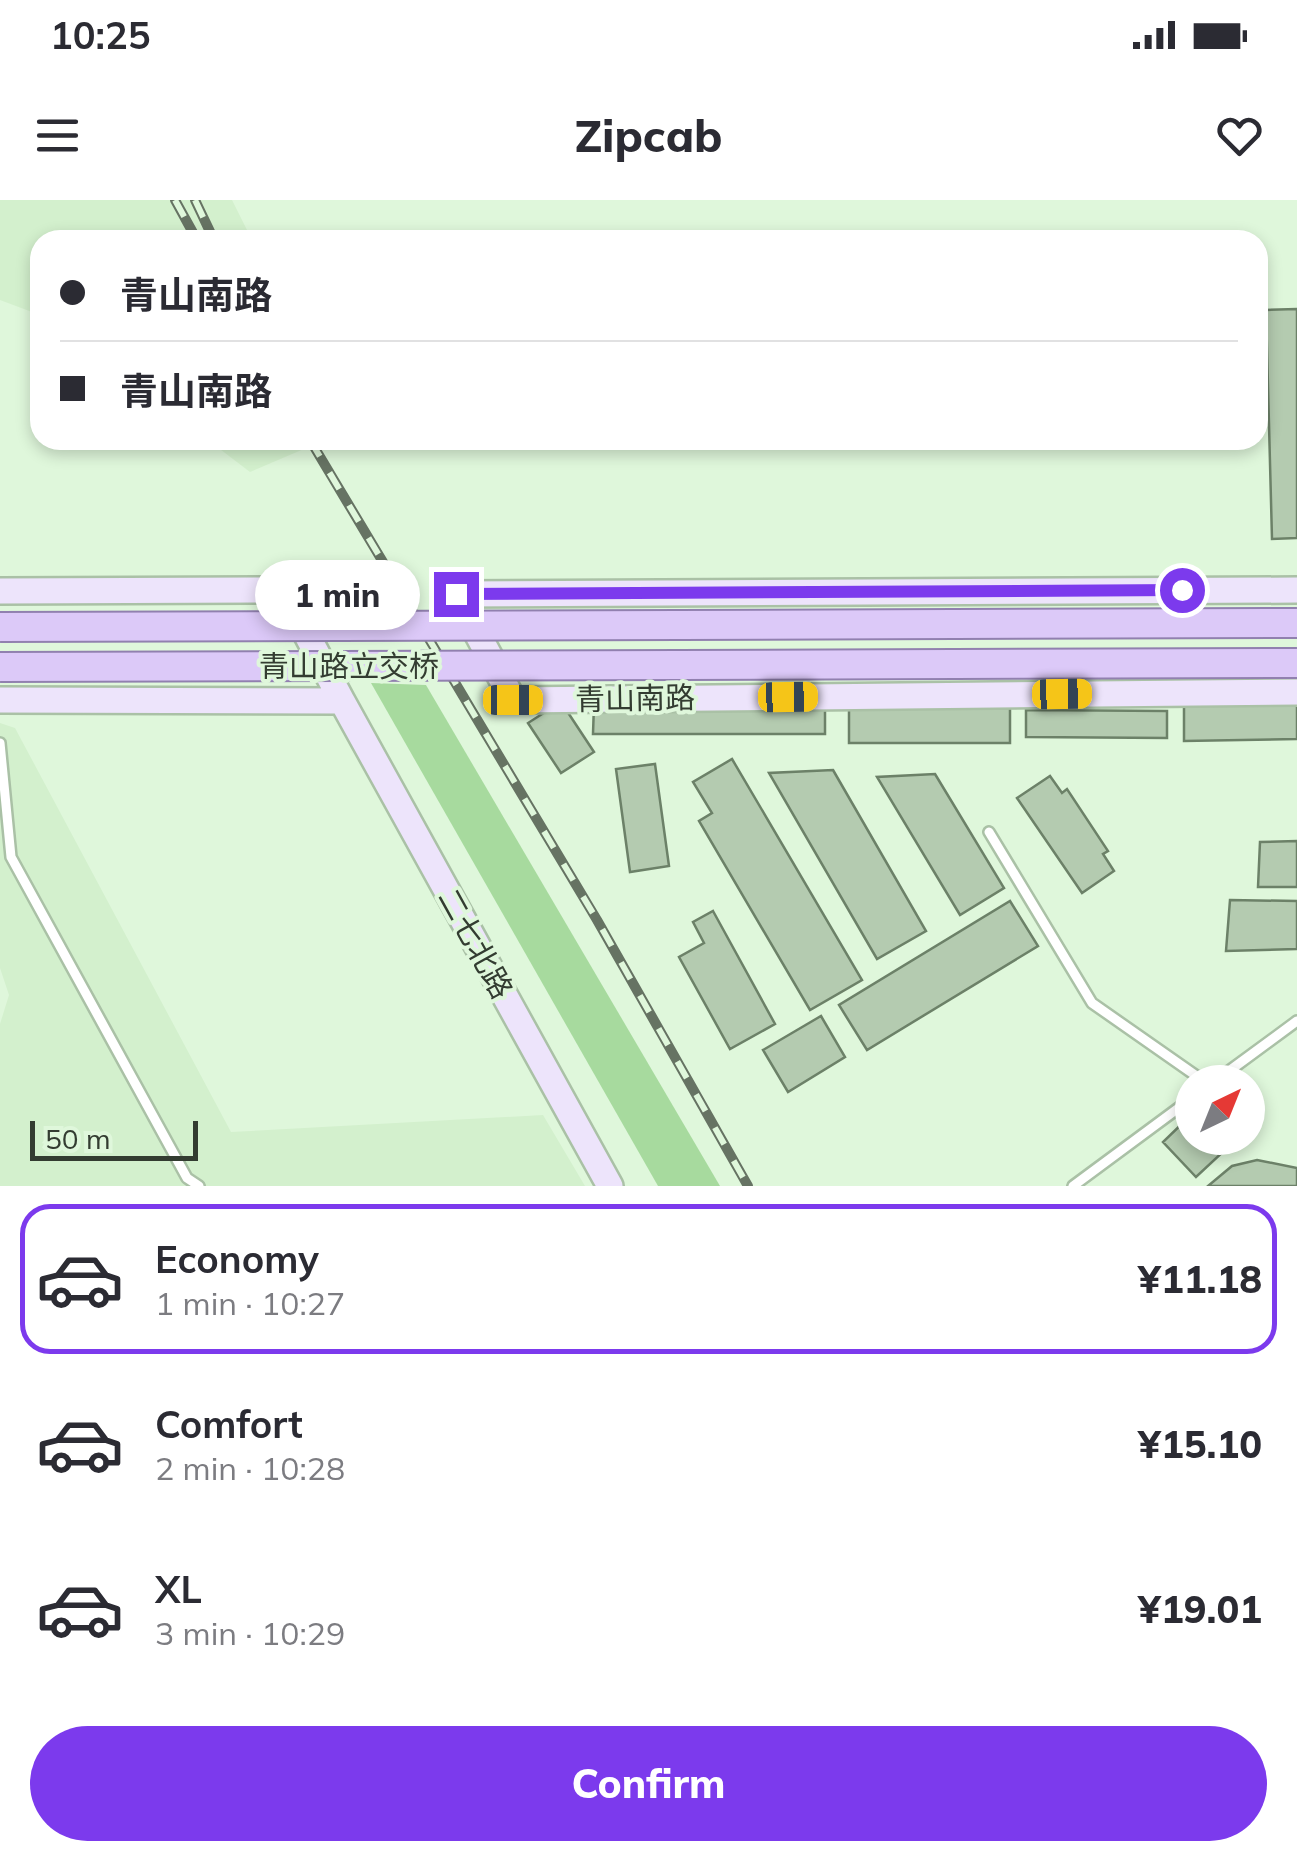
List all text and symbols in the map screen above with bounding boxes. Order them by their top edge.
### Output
text: 10:25 [50,11,151,59]
text: Zipcab [574,107,723,163]
icon: menu [30,108,85,163]
icon: heart [1212,108,1267,163]
text: 青山南路 [120,271,272,319]
text: 青山南路 [120,367,272,415]
callout: 1 min [256,559,421,629]
route start [1160,568,1205,613]
route end [434,572,479,617]
text: 1 min [295,575,380,615]
street label: 青山路立交桥 [259,647,439,685]
street label: 青山南路 [575,678,695,718]
car [1032,678,1092,710]
car [758,681,818,713]
car [483,685,543,715]
street label: 二七北路 [430,882,522,1005]
north arrow [1175,1065,1265,1155]
map controls [1175,1065,1265,1155]
scale bar [30,1116,198,1160]
text: 50 m [45,1121,111,1156]
icon: car [35,1234,125,1324]
text: Economy [155,1235,319,1283]
text: ¥11.18 [1138,1255,1262,1303]
text: 1 min · 10:27 [155,1283,345,1323]
icon: car [35,1399,125,1489]
text: Comfort [155,1400,303,1448]
text: ¥15.10 [1138,1420,1262,1468]
text: 2 min · 10:28 [155,1448,345,1488]
icon: car [35,1564,125,1654]
text: XL [155,1565,202,1613]
text: ¥19.01 [1138,1585,1262,1633]
text: 3 min · 10:29 [155,1613,345,1653]
button: Confirm [30,1726,1267,1841]

